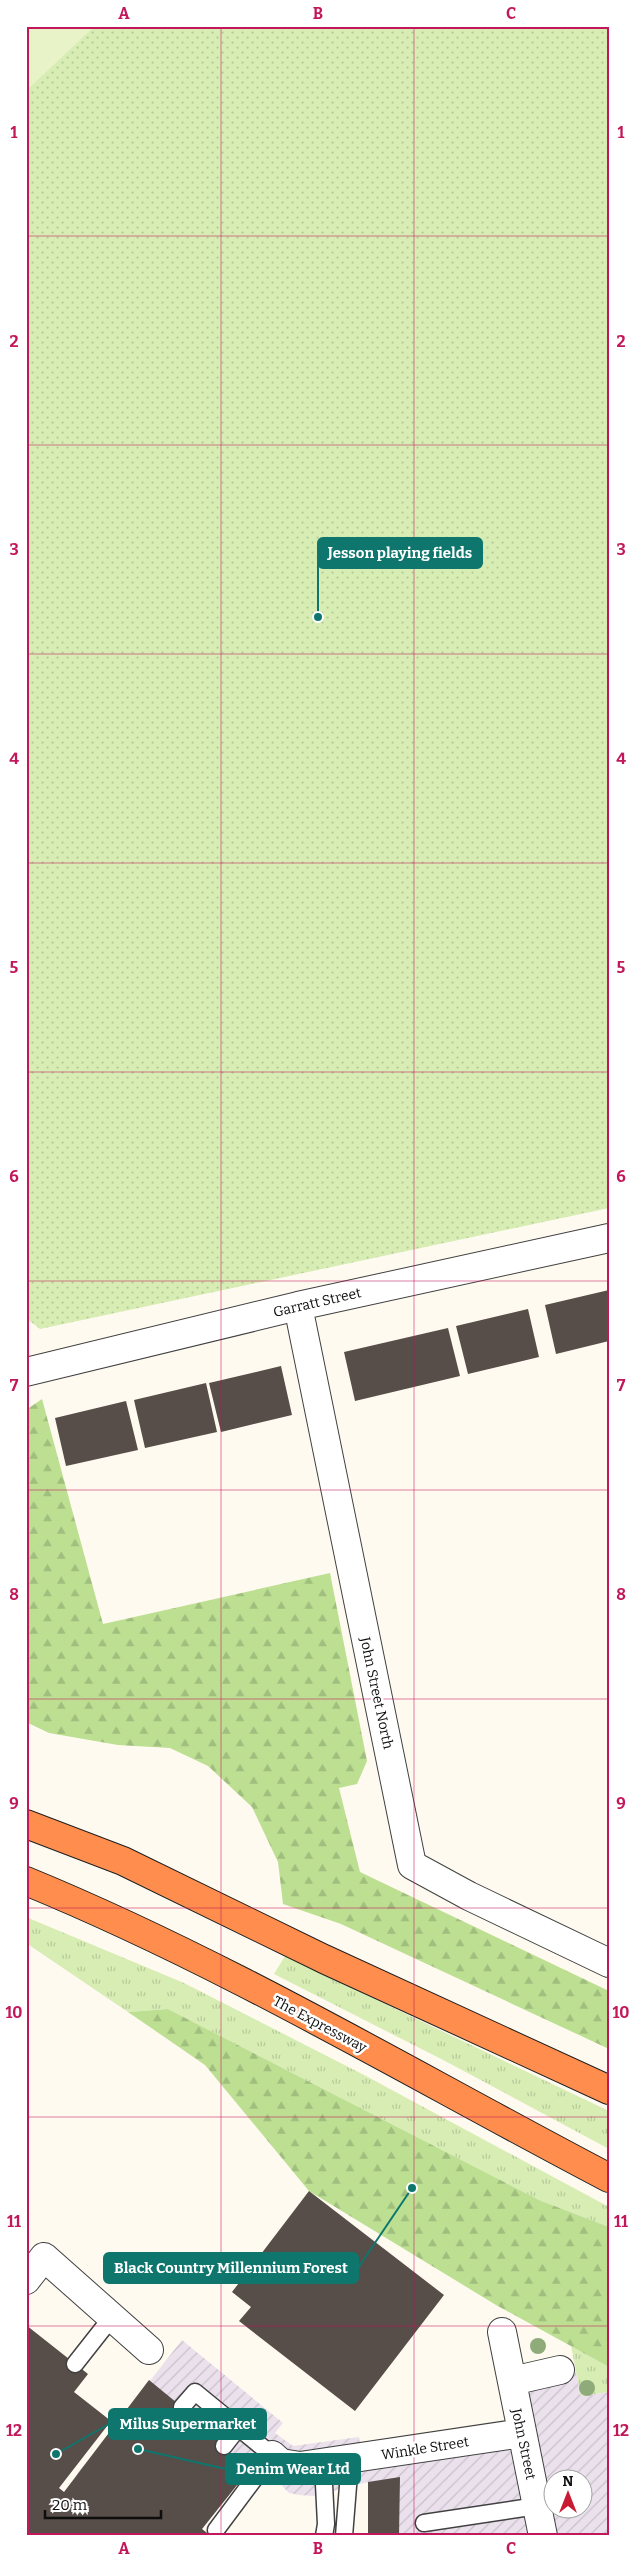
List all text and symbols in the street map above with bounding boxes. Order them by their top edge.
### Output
text: A [118,4,130,23]
text: B [313,4,323,23]
text: C [506,4,516,23]
text: 1 [11,123,18,142]
text: 1 [618,123,625,142]
text: 2 [9,332,19,351]
text: 2 [616,332,626,351]
callout: Jesson playing fields [318,538,482,568]
text: 3 [9,540,19,559]
text: 3 [616,540,626,559]
text: Jesson playing fields [327,544,472,562]
text: 4 [9,749,19,768]
text: 4 [616,749,626,768]
text: 5 [10,958,19,977]
text: 5 [617,958,626,977]
text: 6 [9,1167,19,1186]
text: 6 [616,1167,626,1186]
street label: Garratt Street [272,1284,363,1321]
text: 7 [10,1376,19,1395]
text: 7 [617,1376,626,1395]
text: 8 [9,1585,19,1604]
text: 8 [616,1585,626,1604]
street label: John Street North [356,1635,397,1751]
text: 9 [9,1794,19,1813]
text: 9 [616,1794,626,1813]
street label: The Expressway [270,1993,370,2057]
text: 10 [5,2003,23,2022]
text: 10 [612,2003,630,2022]
text: 11 [7,2212,21,2231]
text: 11 [614,2212,628,2231]
callout: Black Country Millennium Forest [104,2253,358,2283]
text: Black Country Millennium Forest [114,2259,348,2277]
street label: John Street [507,2406,539,2481]
callout: Milus Supermarket [109,2409,266,2439]
text: Milus Supermarket [120,2415,256,2433]
text: 12 [6,2421,22,2440]
text: 12 [613,2421,629,2440]
street label: Winkle Street [380,2433,470,2464]
callout: Denim Wear Ltd [226,2454,360,2484]
text: Denim Wear Ltd [236,2460,350,2478]
north arrow [542,2470,592,2520]
text: N [563,2473,574,2490]
scale bar [45,2487,161,2519]
text: 20 m [52,2496,88,2514]
text: A [118,2539,130,2558]
text: B [313,2539,323,2558]
text: C [506,2539,516,2558]

